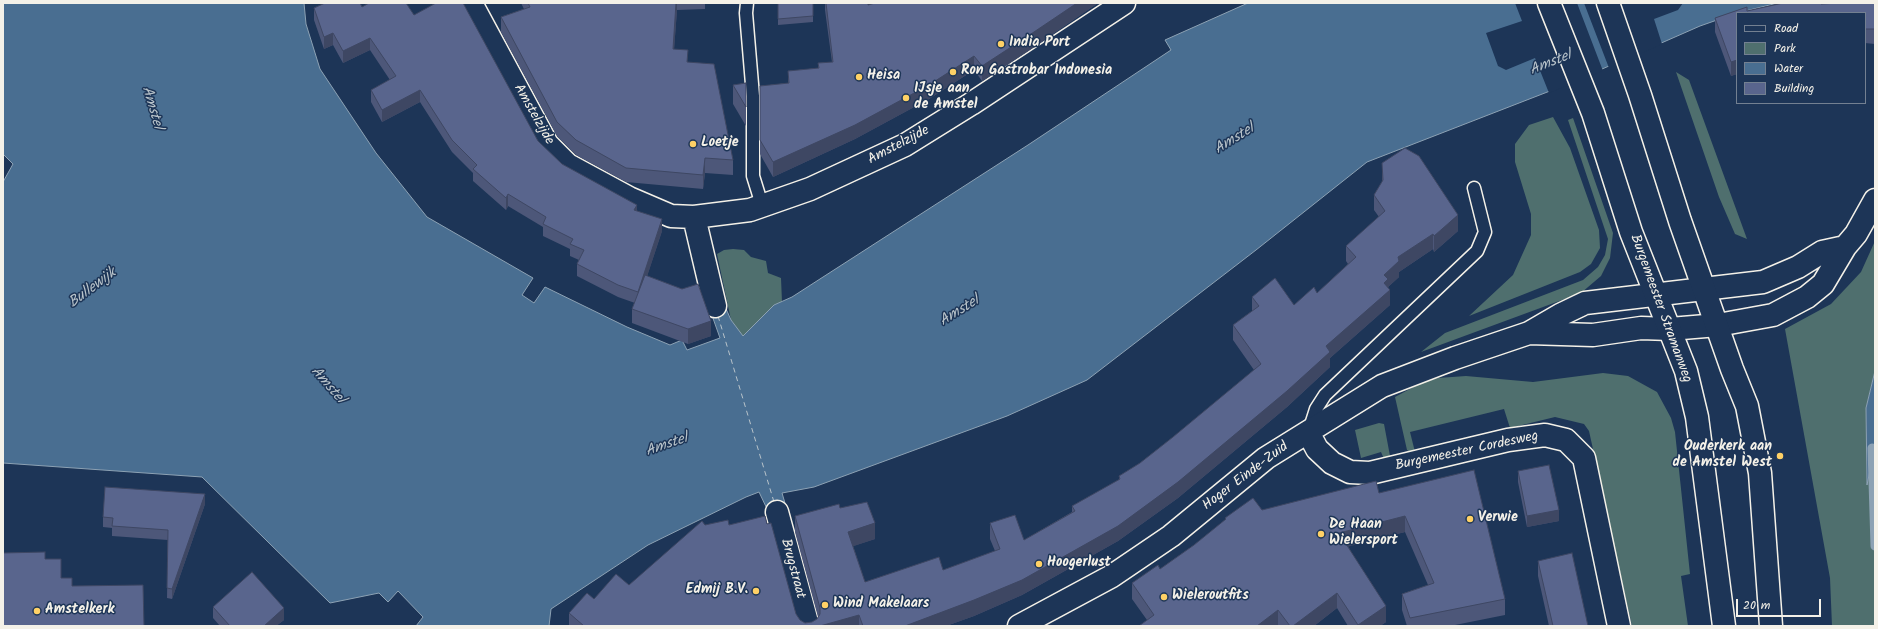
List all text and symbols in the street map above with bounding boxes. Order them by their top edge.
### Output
legend [1736,12,1866,104]
text: Road [1774,19,1798,38]
place label: India Port [1009,36,1070,52]
marker: India Port [996,39,1006,49]
text: Park [1774,39,1796,58]
water label: Amstel [1527,47,1575,81]
text: Water [1774,59,1803,78]
place label: Ron Gastrobar Indonesia [961,64,1112,80]
marker: Ron Gastrobar Indonesia [948,67,958,77]
place label: Heisa [867,69,900,85]
marker: Heisa [854,72,864,82]
text: Building [1774,79,1814,98]
street label: Amstelzijde [509,82,557,148]
place label: IJsje aan de Amstel [914,82,977,114]
water label: Amstel [136,85,166,131]
marker: IJsje aan de Amstel [901,93,911,103]
water label: Amstel [1212,121,1258,159]
street label: Amstelzijde [865,123,933,169]
place label: Loetje [701,136,739,152]
marker: Loetje [688,139,698,149]
street label: Burgemeester Stramanweg [1625,233,1695,385]
water label: Bullewijk [65,265,121,313]
water label: Amstel [937,293,983,331]
water label: Amstel [306,364,348,408]
street label: Burgemeester Cordesweg [1394,429,1540,475]
water label: Amstel [643,430,691,462]
street label: Hoger Einde-Zuid [1200,439,1292,515]
place label: Ouderkerk aan de Amstel West [1672,440,1772,472]
marker: Ouderkerk aan de Amstel West [1775,451,1785,461]
place label: Verwie [1478,511,1518,527]
marker: Verwie [1465,514,1475,524]
place label: De Haan Wielersport [1329,518,1398,550]
marker: De Haan Wielersport [1316,529,1326,539]
street label: Brugstraat [776,537,808,601]
place label: Hoogerlust [1047,556,1111,572]
marker: Hoogerlust [1034,559,1044,569]
place label: Edmij B.V. [686,583,748,599]
marker: Edmij B.V. [751,586,761,596]
place label: Wieleroutfits [1172,589,1249,605]
scale bar [1738,591,1823,617]
marker: Wieleroutfits [1159,592,1169,602]
text: 20 m [1743,596,1770,615]
place label: Wind Makelaars [833,597,929,613]
marker: Wind Makelaars [820,600,830,610]
place label: Amstelkerk [45,603,114,619]
marker: Amstelkerk [32,606,42,616]

